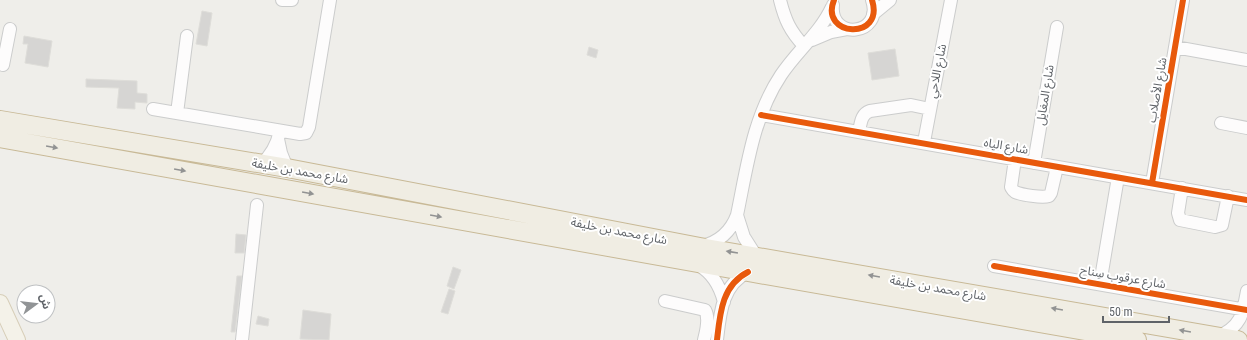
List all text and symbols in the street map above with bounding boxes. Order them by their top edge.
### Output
street label: شارع اللاحي [925,43,952,100]
street label: شارع الأصلاب [1144,56,1172,124]
street label: شارع المغايل [1033,64,1059,127]
street label: شارع الياه [982,135,1029,159]
one-way arrow [46,145,58,151]
street label: شارع محمد بن خليفة [250,156,349,188]
one-way arrow [174,167,186,173]
one-way arrow [302,190,314,196]
one-way arrow [430,213,442,219]
street label: شارع محمد بن خليفة [569,215,668,249]
one-way arrow [726,249,738,255]
street label: شارع عرقوب سِناح [1079,263,1167,293]
one-way arrow [868,273,880,279]
street label: شارع محمد بن خليفة [888,273,987,305]
north arrow [16,284,56,324]
text: ش [37,293,53,311]
scale bar [1103,298,1169,324]
one-way arrow [1051,305,1063,311]
text: 50 m [1109,305,1133,319]
one-way arrow [1179,328,1191,334]

